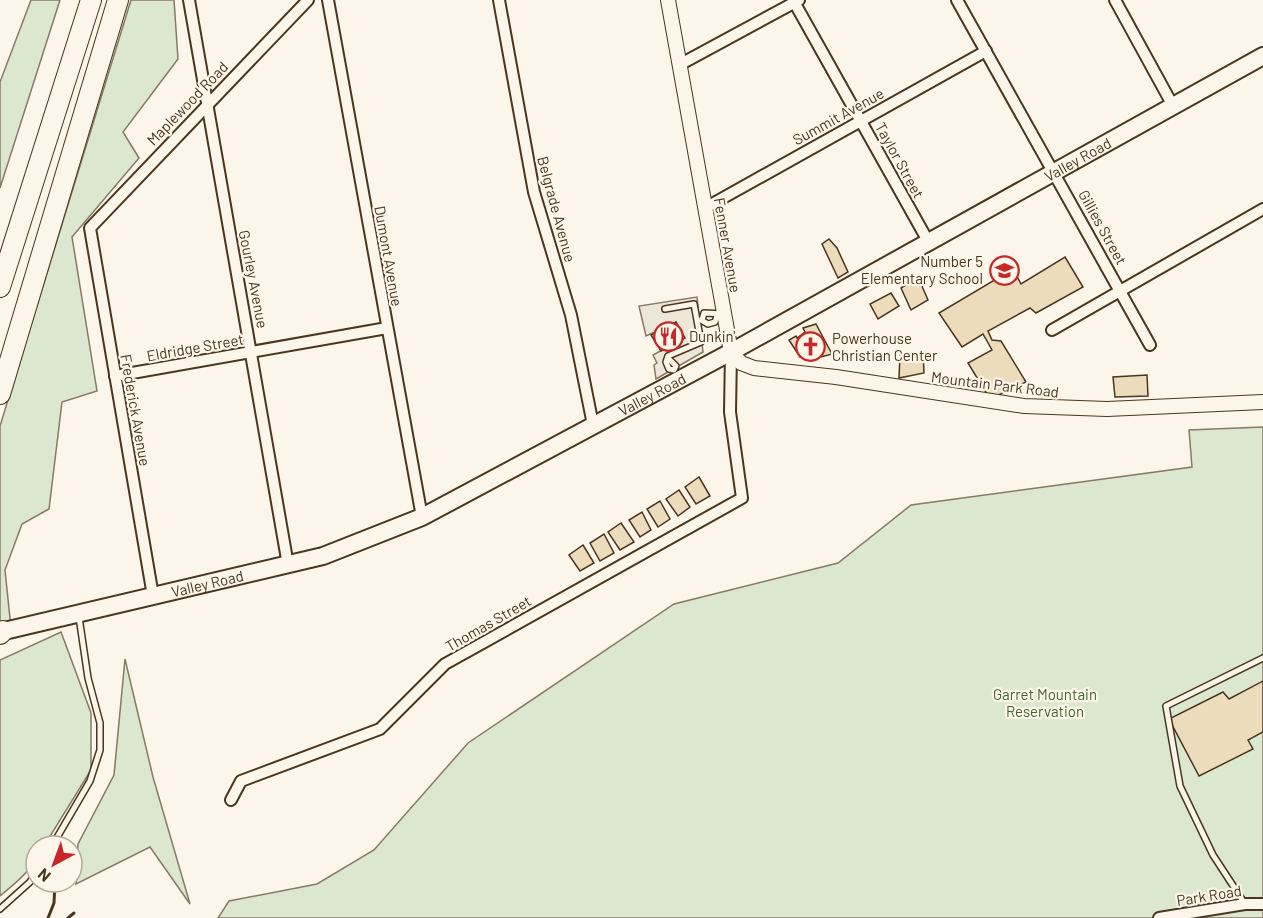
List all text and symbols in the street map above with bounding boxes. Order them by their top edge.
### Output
street label: Maplewood Road [143,57,231,149]
street label: Summit Avenue [789,84,887,148]
street label: Taylor Street [872,119,928,201]
street label: Valley Road [1041,133,1114,185]
street label: Belgrade Avenue [534,154,580,264]
street label: Gillies Street [1075,186,1131,268]
street label: Fenner Avenue [711,196,745,294]
street label: Dumont Avenue [371,204,407,308]
street label: Gourley Avenue [236,228,272,330]
place label: Number 5 Elementary School [861,252,983,287]
school or university icon: Number 5 Elementary School [988,254,1020,286]
restaurant icon: Dunkin' [652,320,684,352]
place label: Dunkin' [689,327,735,345]
place label: Powerhouse Christian Center [832,329,938,364]
street label: Eldridge Street [145,330,245,364]
church icon: Powerhouse Christian Center [795,331,827,363]
street label: Frederick Avenue [117,353,155,467]
street label: Mountain Park Road [930,367,1060,401]
street label: Valley Road [615,369,689,419]
street label: Valley Road [169,566,245,600]
street label: Thomas Street [442,591,534,655]
park label: Garret Mountain Reservation [993,685,1097,720]
north arrow [24,834,84,894]
text: N [34,865,54,886]
street label: Park Road [1175,881,1243,909]

